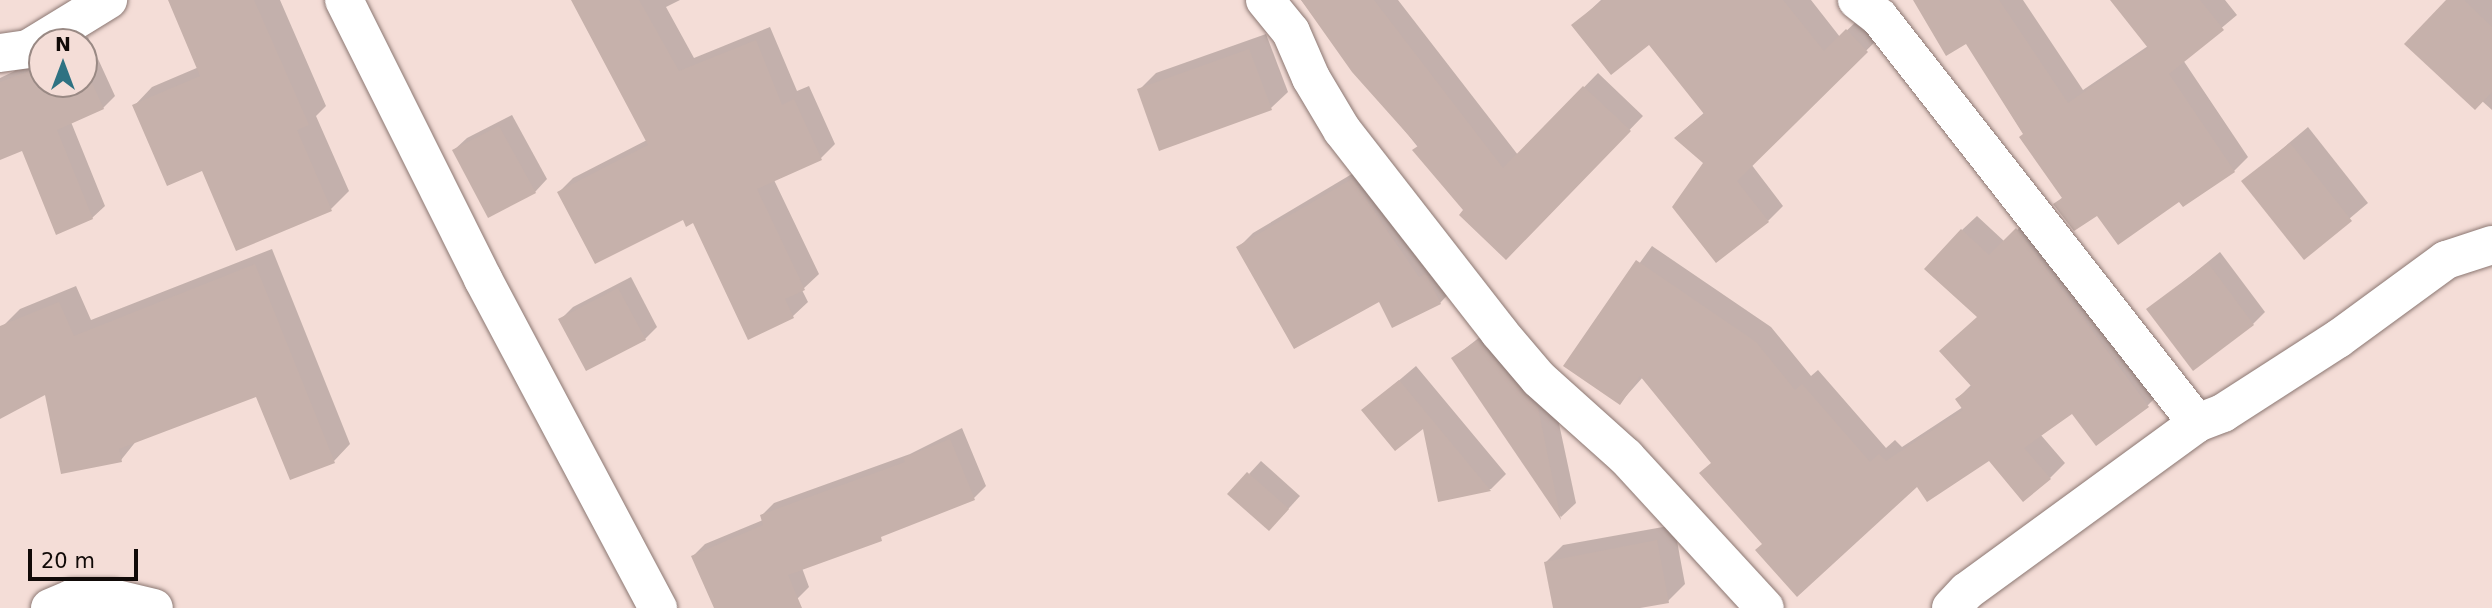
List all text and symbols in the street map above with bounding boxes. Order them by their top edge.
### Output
north arrow [28,28,98,98]
text: N [55,33,71,55]
scale bar [32,534,142,578]
text: 20 m [41,549,95,573]

